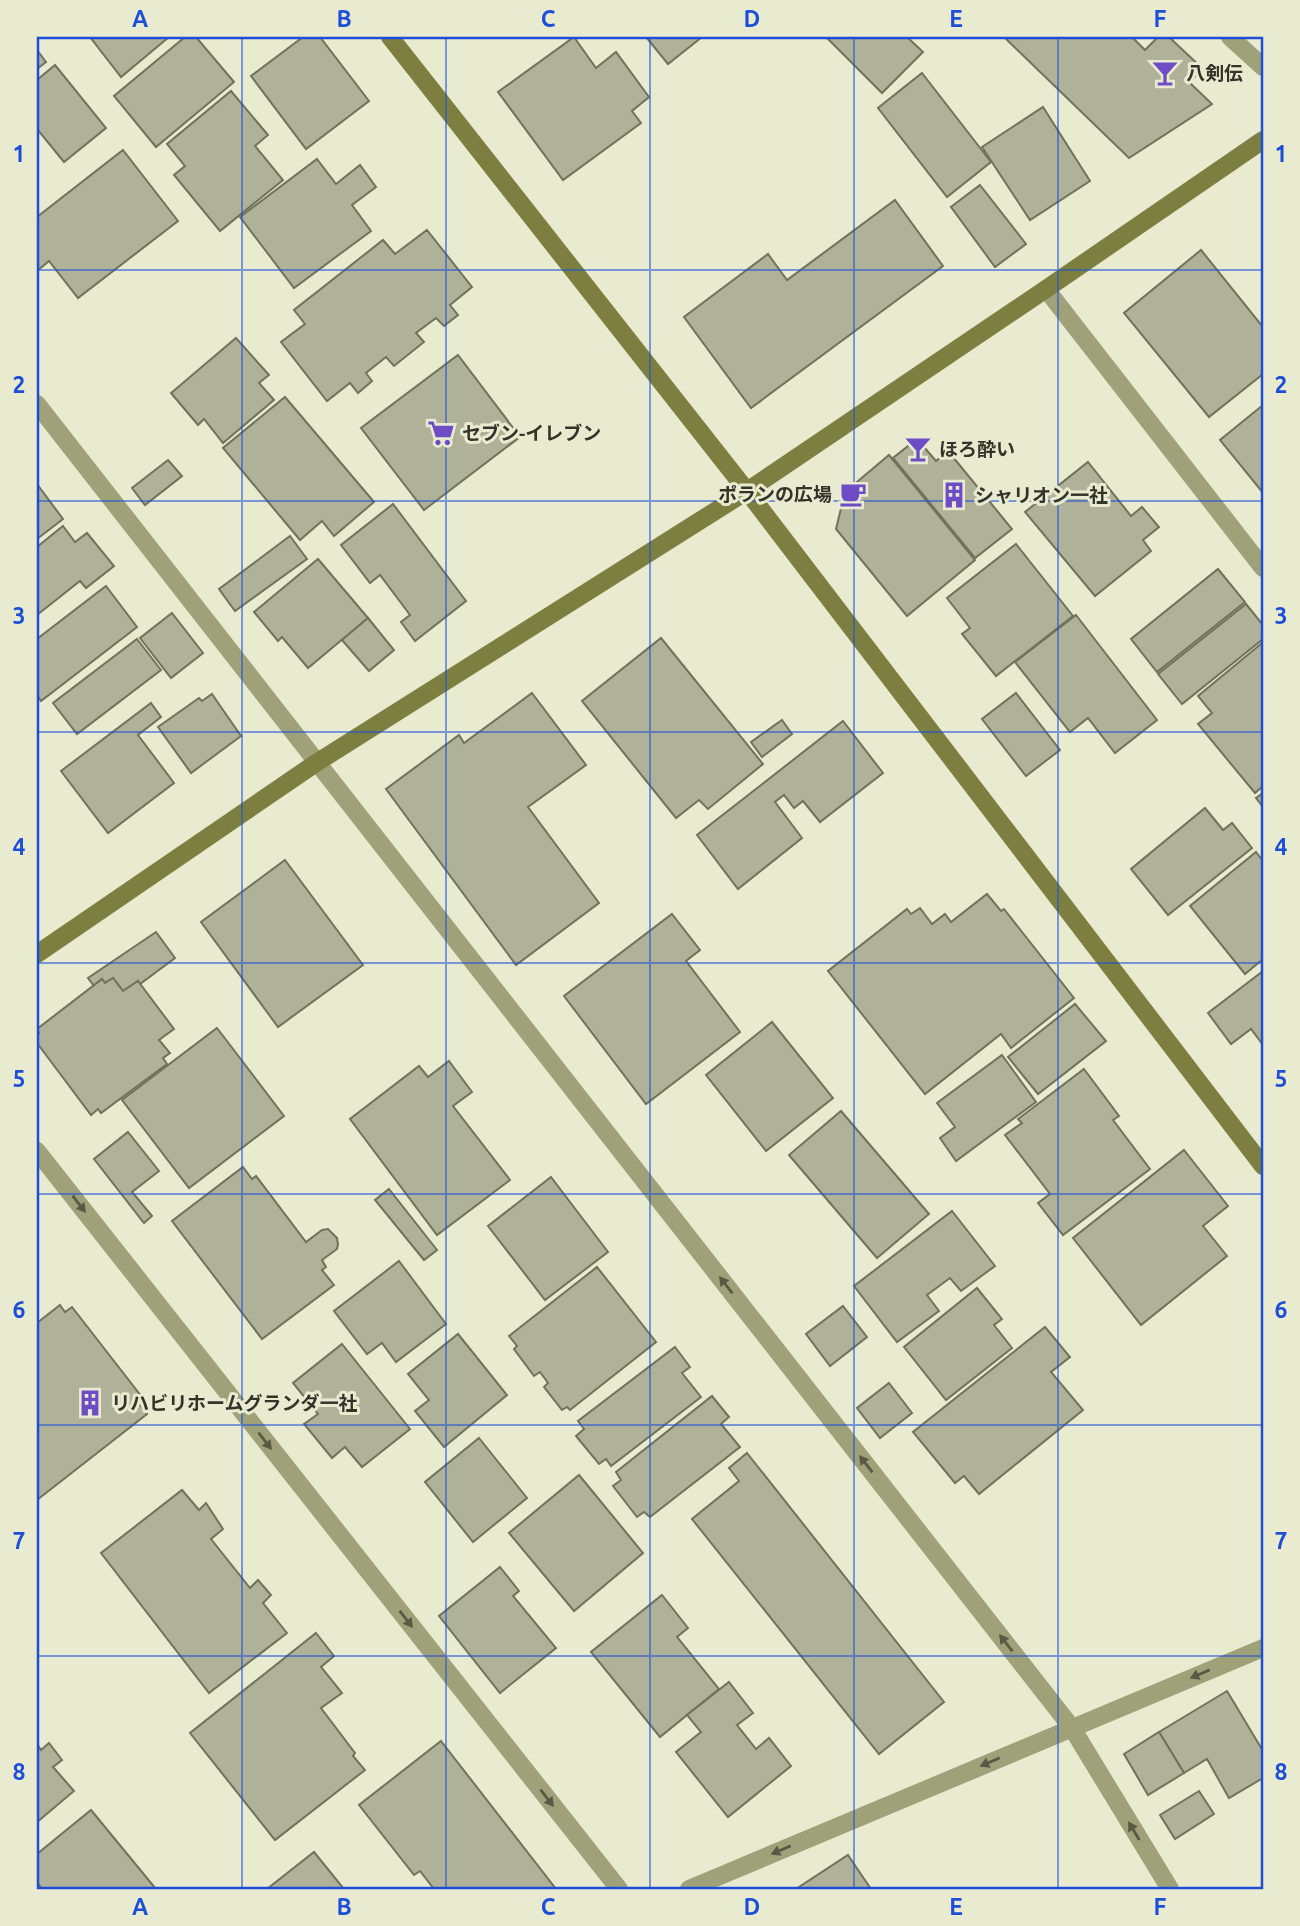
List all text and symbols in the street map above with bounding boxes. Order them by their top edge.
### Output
text: A [132,6,148,31]
text: B [336,6,352,31]
text: C [541,6,556,31]
text: D [744,6,760,31]
text: E [949,6,963,31]
text: F [1154,6,1167,31]
bar icon: 八剣伝 [1150,58,1180,88]
place label: 八剣伝 [1186,62,1243,84]
text: 1 [13,141,25,166]
text: 1 [1275,141,1287,166]
text: 2 [13,372,25,397]
text: 2 [1275,372,1287,397]
supermarket icon: セブン-イレブン [426,418,456,448]
place label: セブン-イレブン [462,422,601,444]
bar icon: ほろ酔い [903,434,933,464]
place label: ほろ酔い [939,438,1015,460]
cafe icon: ポランの広場 [838,479,868,509]
building icon: シャリオン一社 [939,480,969,510]
place label: ポランの広場 [718,483,832,505]
place label: シャリオン一社 [975,484,1108,506]
text: 3 [13,603,25,628]
text: 3 [1275,603,1287,628]
text: 4 [13,834,26,859]
text: 4 [1275,834,1288,859]
text: 5 [13,1066,25,1091]
text: 5 [1275,1066,1287,1091]
one-way arrow [71,1196,86,1213]
one-way arrow [718,1277,733,1295]
text: 6 [13,1297,26,1322]
text: 6 [1275,1297,1288,1322]
building icon: リハビリホームグランダ一社 [75,1388,105,1418]
place label: リハビリホームグランダ一社 [111,1392,357,1414]
one-way arrow [258,1431,273,1449]
one-way arrow [858,1456,873,1474]
text: 7 [13,1528,25,1553]
text: 7 [1275,1528,1287,1553]
one-way arrow [399,1610,414,1628]
one-way arrow [999,1635,1014,1653]
one-way arrow [1190,1669,1211,1680]
one-way arrow [980,1757,1001,1768]
text: 8 [13,1759,25,1784]
text: 8 [1275,1759,1287,1784]
one-way arrow [539,1789,554,1807]
one-way arrow [1128,1821,1141,1840]
one-way arrow [770,1845,791,1856]
text: A [132,1894,148,1919]
text: B [336,1894,352,1919]
text: C [541,1894,556,1919]
text: D [744,1894,760,1919]
text: E [949,1894,963,1919]
text: F [1154,1894,1167,1919]

